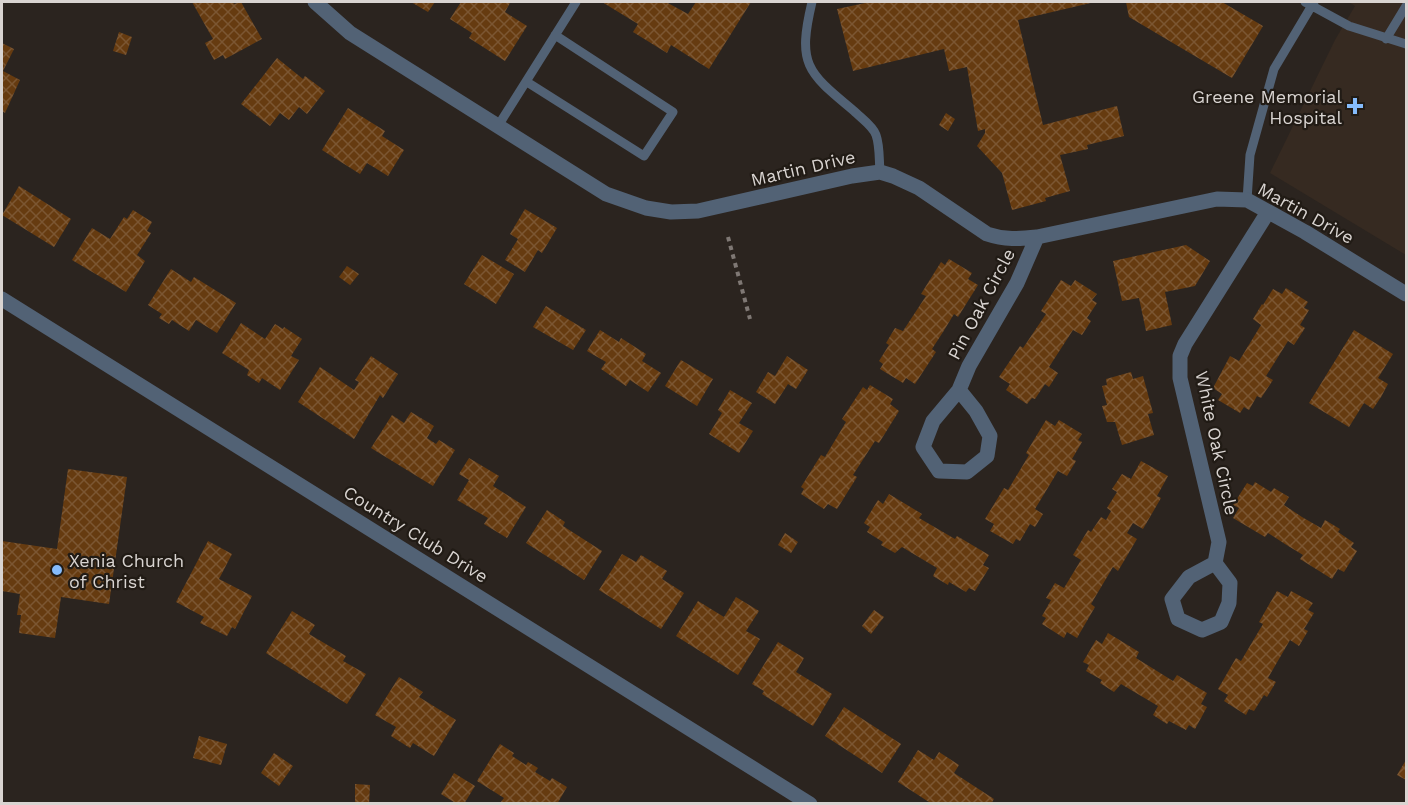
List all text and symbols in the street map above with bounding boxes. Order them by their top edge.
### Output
place label: Greene Memorial Hospital [1192,86,1342,128]
marker: Greene Memorial Hospital [1346,97,1364,115]
street label: Martin Drive [749,146,857,190]
street label: Martin Drive [1254,178,1358,248]
street label: Pin Oak Circle [943,245,1019,363]
street label: White Oak Circle [1191,369,1243,517]
street label: Country Club Drive [340,481,492,587]
place label: Xenia Church of Christ [69,550,184,592]
marker: Xenia Church of Christ [50,563,64,577]

